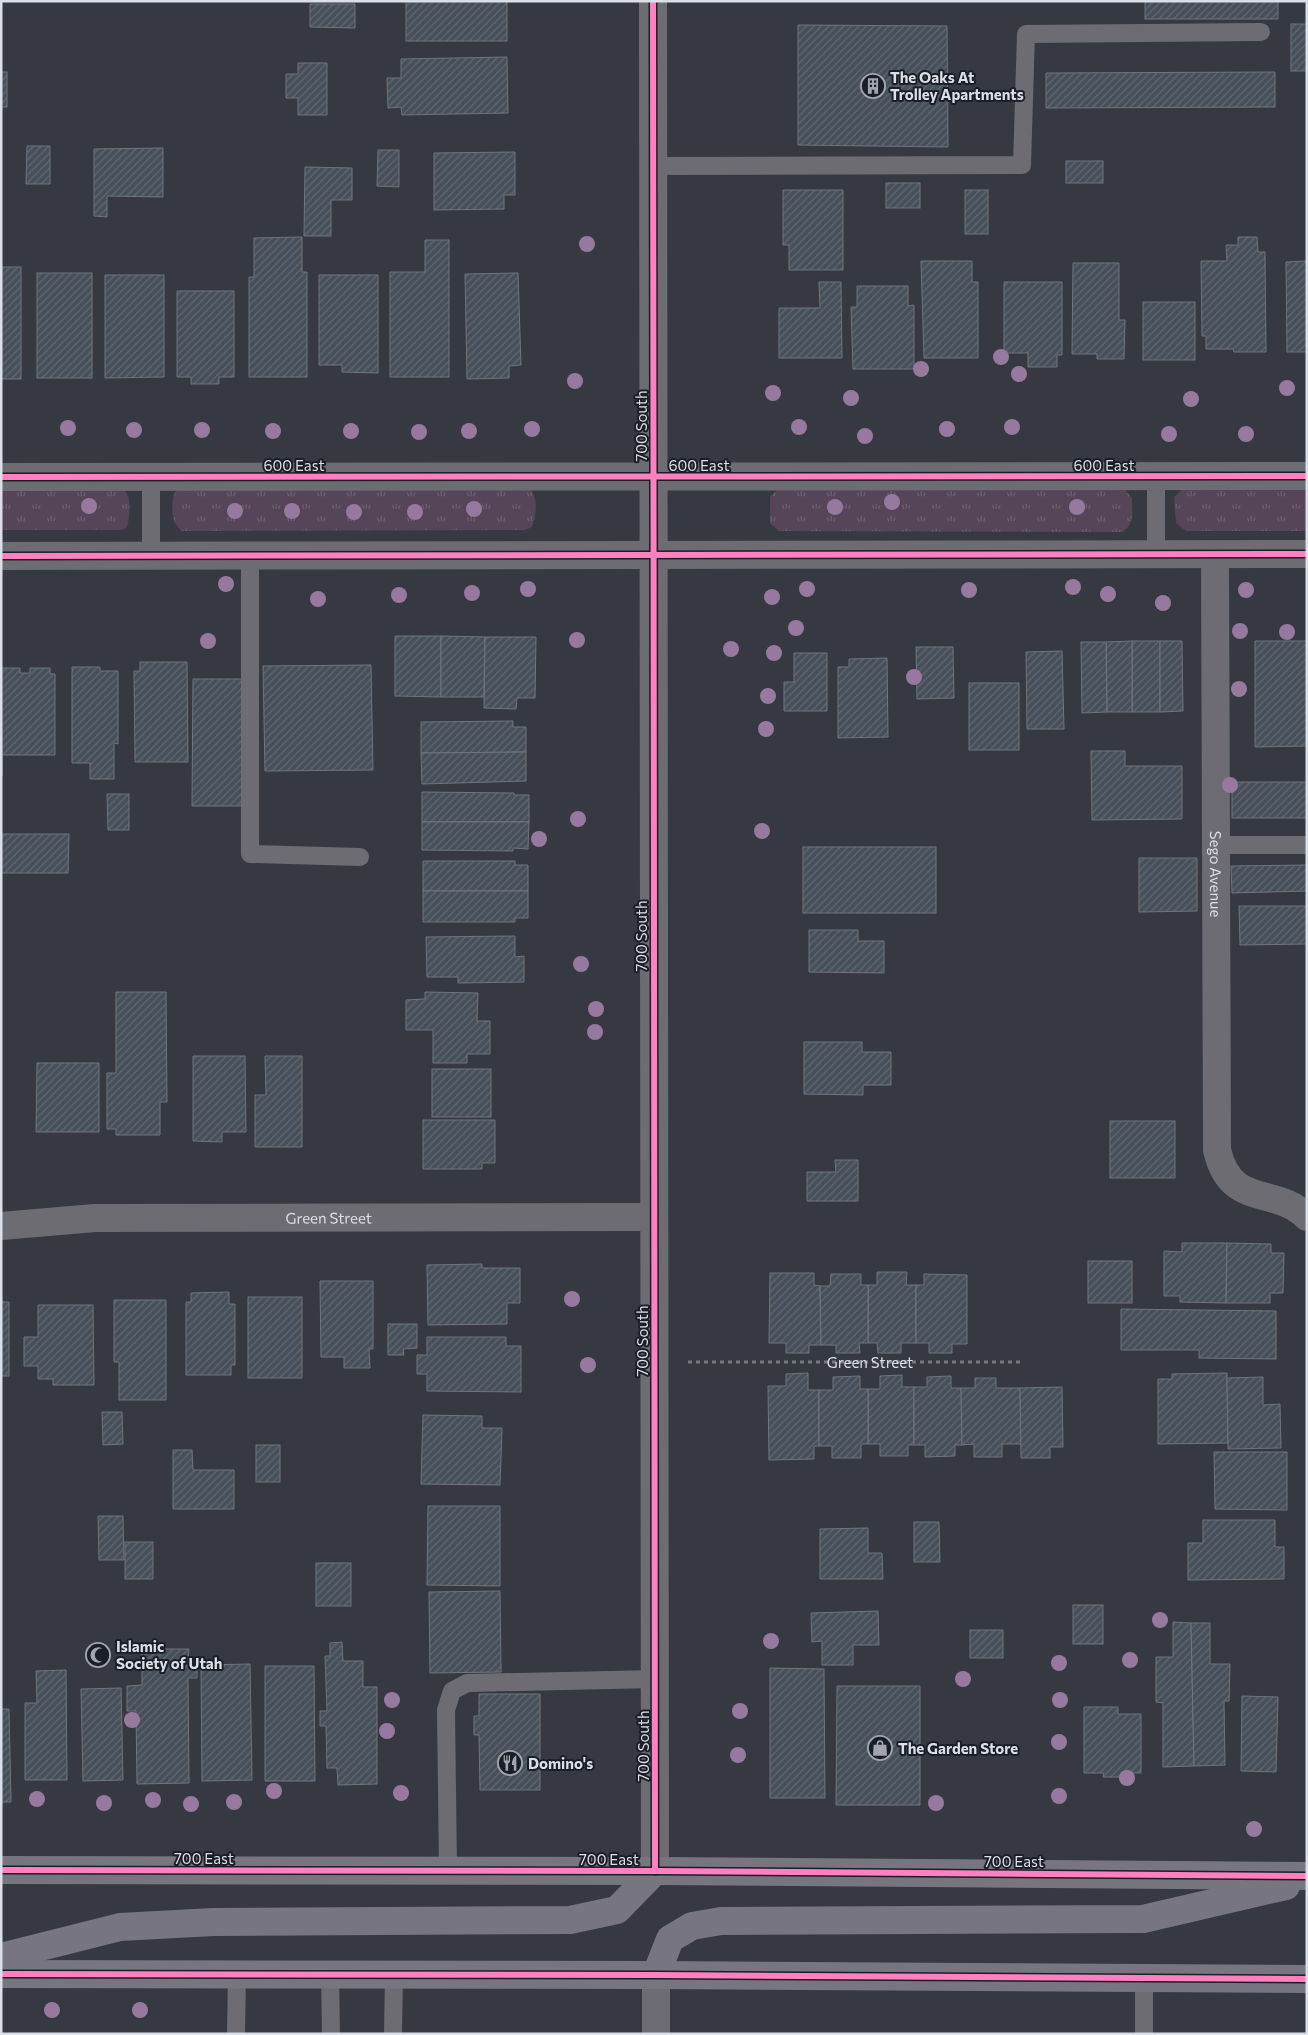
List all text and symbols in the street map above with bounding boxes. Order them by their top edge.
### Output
place label: The Oaks At Trolley Apartments [890,68,1024,103]
building icon: The Oaks At Trolley Apartments [860,73,886,99]
street label: 700 South [632,390,650,462]
street label: 600 East [263,456,325,474]
street label: 600 East [668,456,730,474]
street label: 600 East [1073,456,1135,474]
street label: Sego Avenue [1207,831,1225,917]
street label: 700 South [632,900,650,972]
street label: Green Street [285,1209,372,1227]
street label: 700 South [633,1305,651,1377]
street label: Green Street [827,1353,913,1371]
place label: Islamic Society of Utah [116,1637,222,1672]
mosque icon: Islamic Society of Utah [85,1642,111,1668]
street label: 700 South [634,1710,652,1782]
shop icon: The Garden Store [867,1735,893,1761]
place label: The Garden Store [898,1739,1018,1757]
restaurant icon: Domino's [497,1750,523,1776]
place label: Domino's [528,1754,593,1772]
street label: 700 East [174,1849,234,1867]
street label: 700 East [579,1850,639,1868]
street label: 700 East [984,1852,1044,1870]

